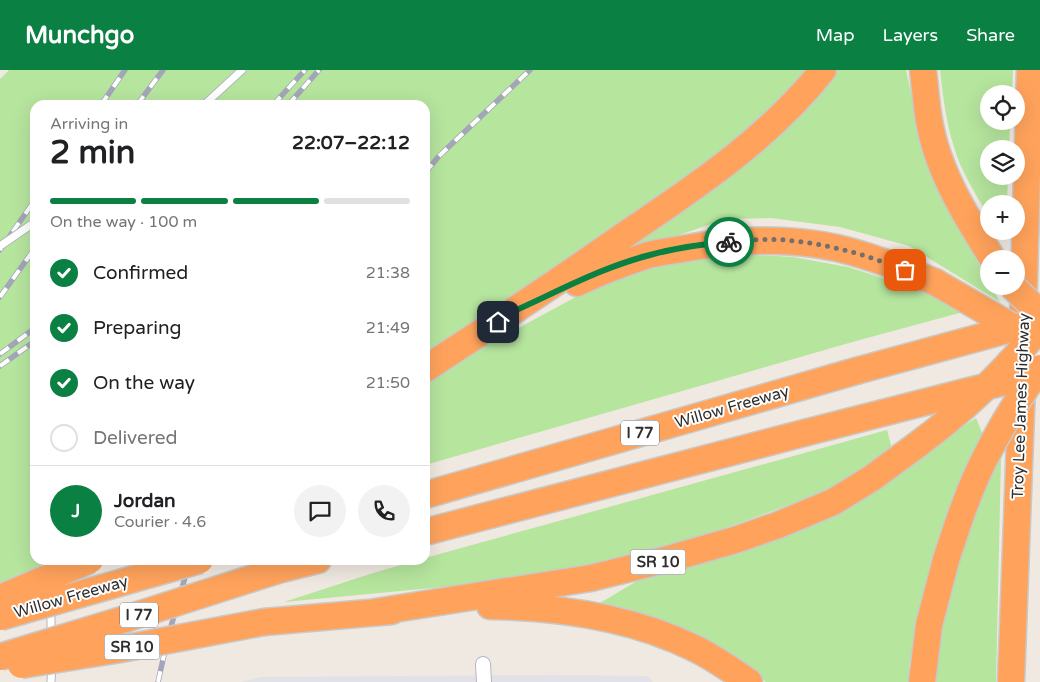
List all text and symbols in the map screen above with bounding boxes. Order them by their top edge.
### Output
text: Munchgo [25,21,134,50]
text: Map [816,24,855,46]
text: Layers [883,24,938,46]
text: Share [966,24,1015,46]
map controls [980,85,1025,295]
button: locate [980,85,1025,130]
text: Arriving in [50,114,128,134]
text: 22:07–22:12 [292,132,410,154]
text: 2 min [50,134,135,172]
button: layers [980,140,1025,185]
button: + [980,195,1025,240]
text: On the way · 100 m [50,212,197,232]
courier [704,217,754,267]
icon: bike [715,228,743,256]
pin [884,249,926,291]
button: − [980,250,1025,295]
icon: bag [891,256,919,284]
icon: check [50,259,78,287]
text: Confirmed [93,262,188,284]
text: 21:38 [366,263,410,283]
pin [477,301,519,343]
icon: home [484,308,512,336]
street label: Troy Lee James Highway [1008,312,1034,499]
icon: check [50,314,78,342]
text: Preparing [93,317,182,339]
text: 21:49 [366,318,410,338]
icon: check [50,369,78,397]
text: On the way [93,372,195,394]
text: 21:50 [366,373,410,393]
street label: Willow Freeway [673,381,792,433]
road number: I 77 [621,420,659,446]
text: Delivered [93,427,178,449]
button: chat [294,485,346,537]
button: phone [358,485,410,537]
text: Jordan [114,490,176,512]
text: J [72,500,80,522]
text: Courier · 4.6 [114,512,206,532]
road number: SR 10 [630,550,686,574]
street label: Willow Freeway [12,571,131,623]
road number: I 77 [120,602,158,628]
road number: SR 10 [104,634,160,660]

